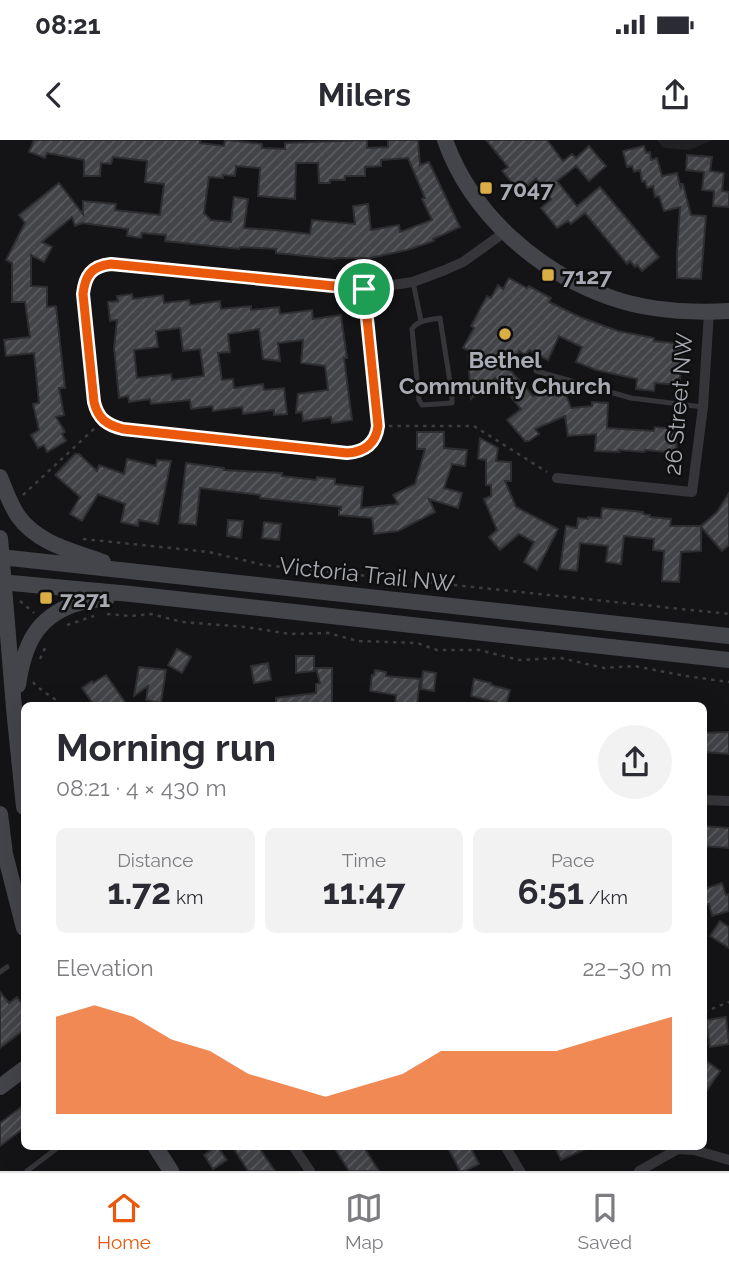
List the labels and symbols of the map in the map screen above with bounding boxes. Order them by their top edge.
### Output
place label: 7047 [500,175,553,202]
marker: 7047 [478,180,494,196]
pin [334,259,394,319]
place label: 7127 [562,262,612,289]
marker: 7127 [540,267,556,283]
marker: Bethel Community Church [497,326,513,342]
street label: 26 Street NW [658,332,698,476]
place label: Bethel Community Church [399,346,611,399]
street label: Victoria Trail NW [278,551,456,597]
place label: 7271 [60,585,110,612]
marker: 7271 [38,590,54,606]

